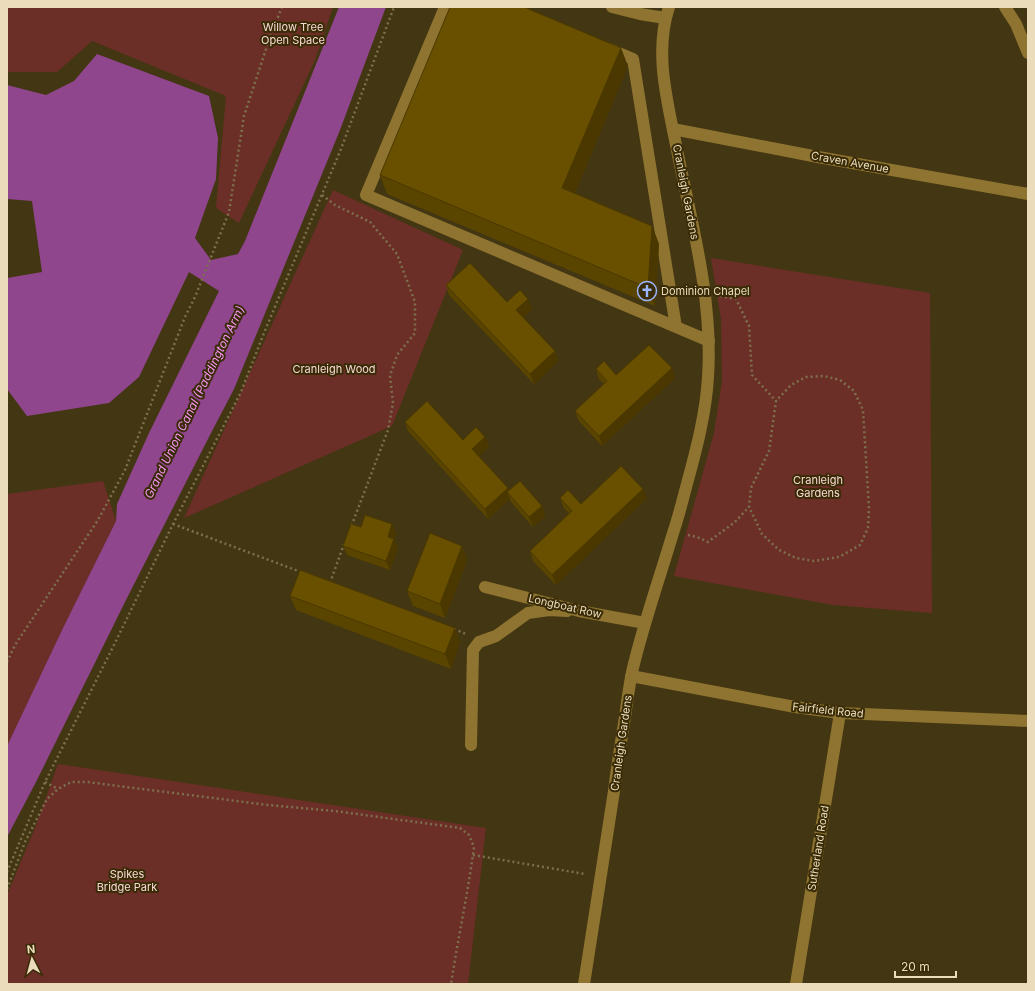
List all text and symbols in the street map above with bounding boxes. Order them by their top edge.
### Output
park label: Willow Tree Open Space [261,20,325,47]
street label: Cranleigh Gardens [670,143,702,241]
street label: Craven Avenue [810,148,890,176]
church icon: Dominion Chapel [636,280,658,302]
place label: Dominion Chapel [661,284,750,298]
water label: Grand Union Canal (Paddington Arm) [141,303,247,501]
park label: Cranleigh Wood [292,362,376,376]
park label: Cranleigh Gardens [793,473,843,500]
street label: Longboat Row [527,591,603,621]
street label: Cranleigh Gardens [607,694,635,792]
street label: Fairfield Road [792,699,864,721]
street label: Sutherland Road [804,804,832,892]
park label: Spikes Bridge Park [97,867,157,894]
north arrow [12,939,52,979]
text: N [26,942,36,956]
scale bar [895,953,956,979]
text: 20 m [901,959,930,974]

